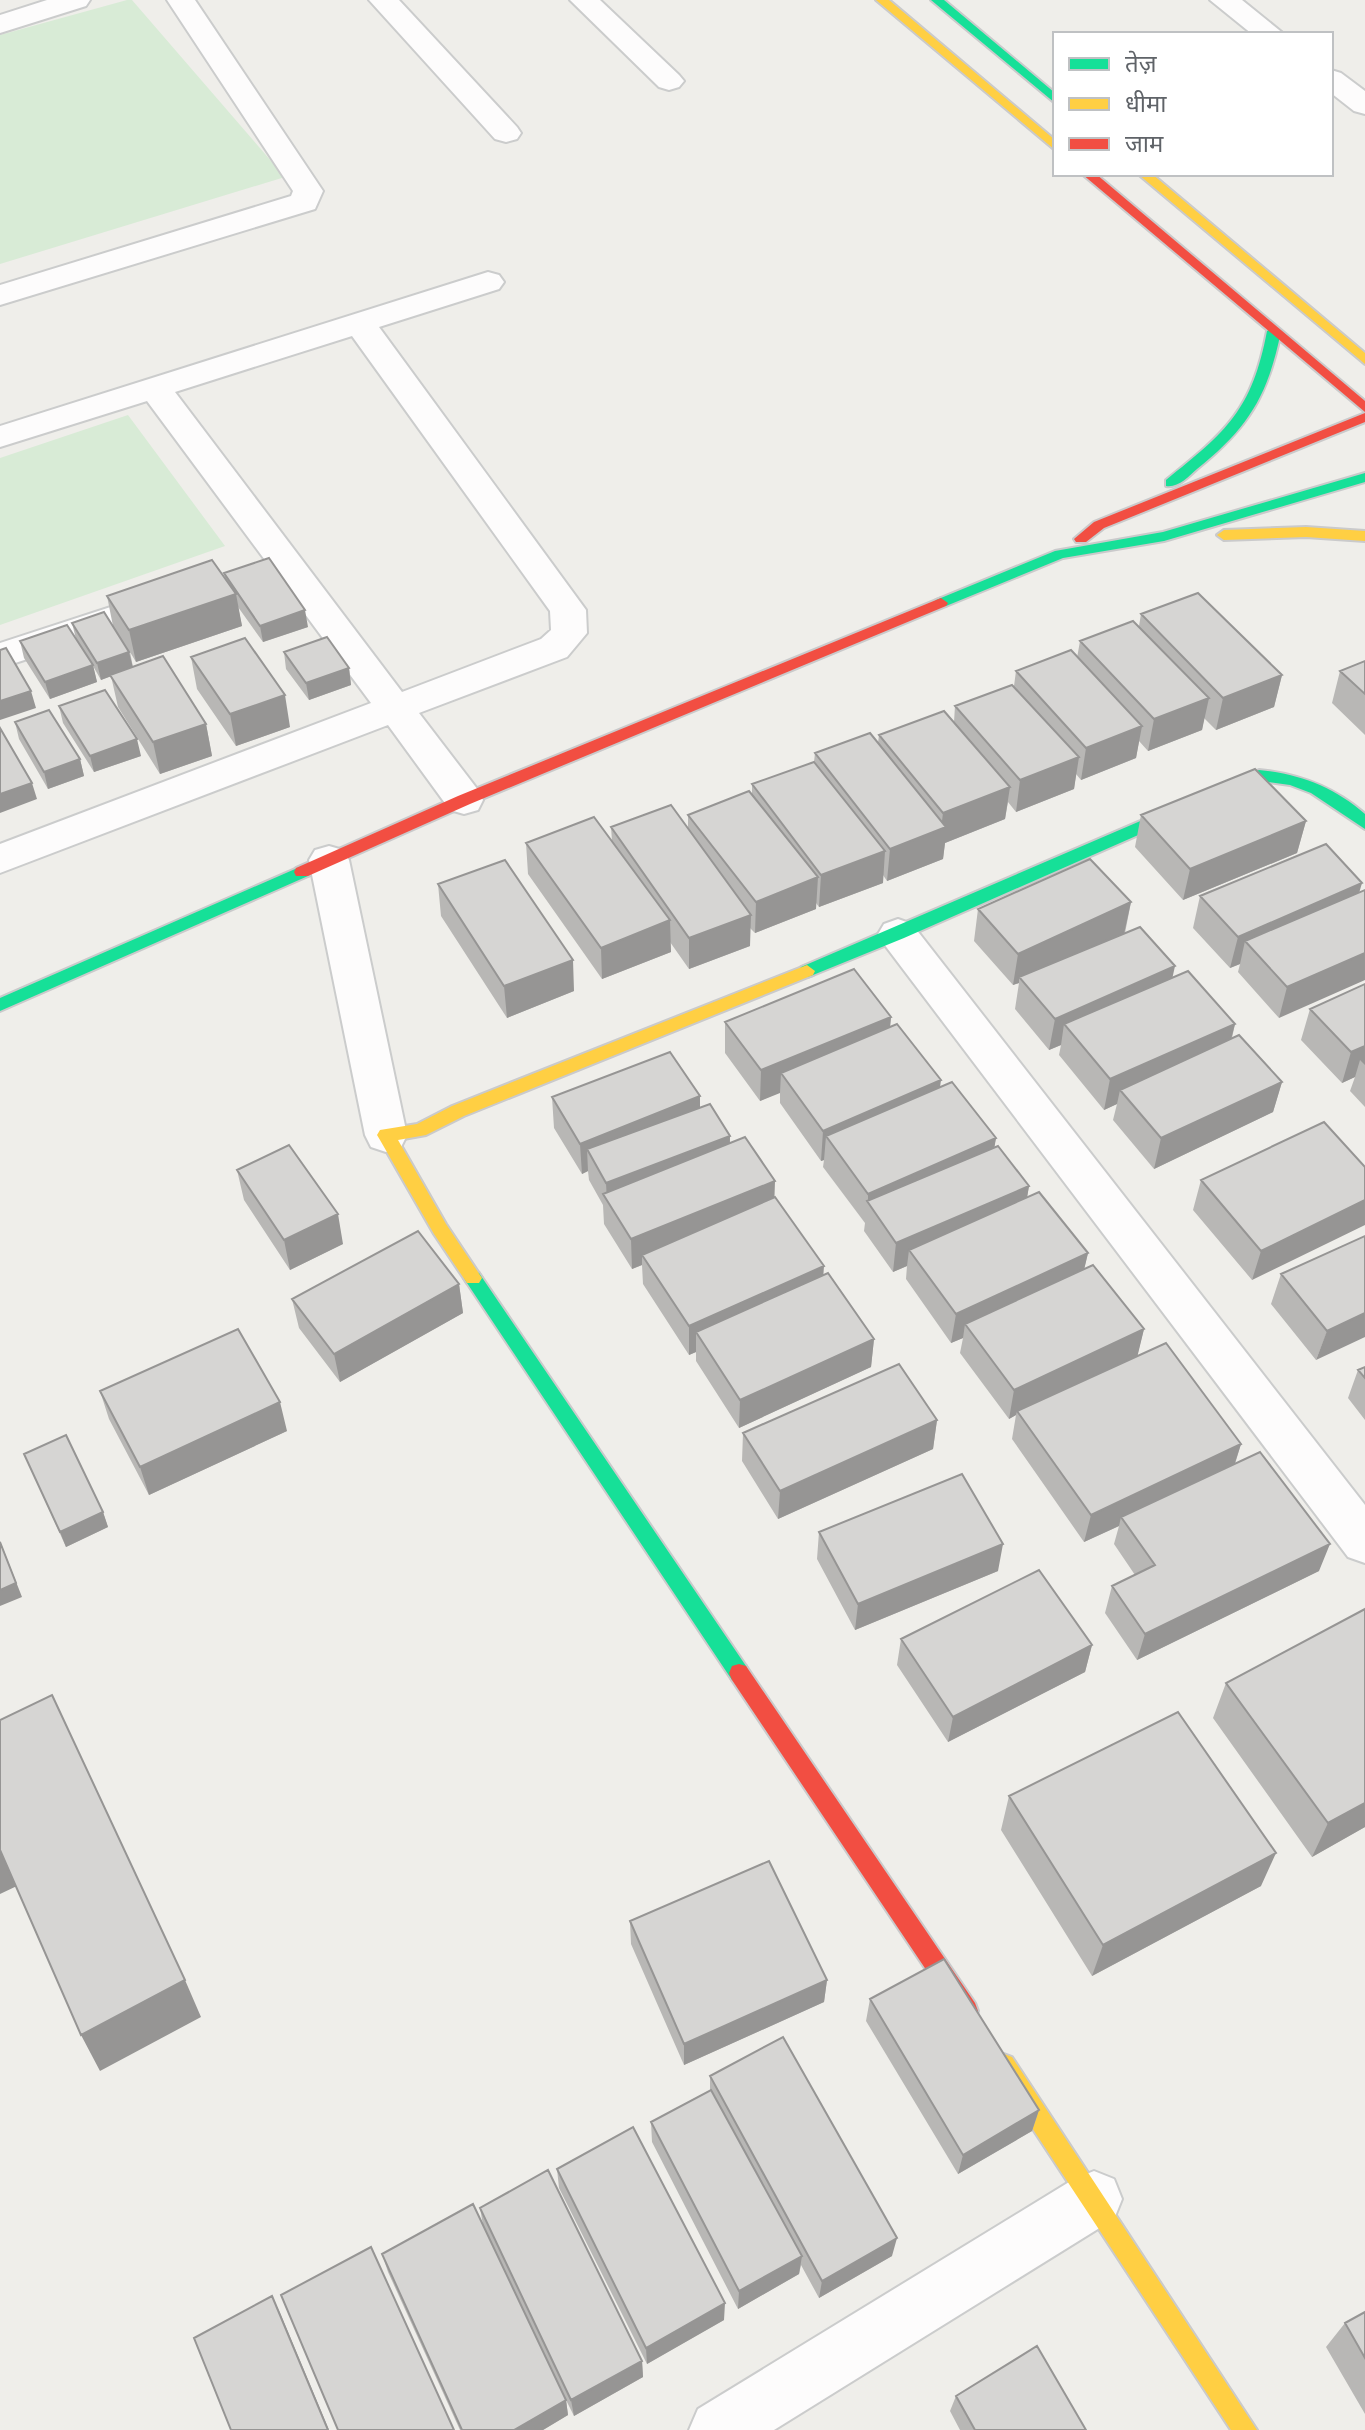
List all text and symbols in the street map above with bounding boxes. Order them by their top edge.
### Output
legend [1053,32,1333,176]
text: तेज़ [1125,48,1158,77]
text: धीमा [1125,88,1167,117]
text: जाम [1125,128,1164,157]

